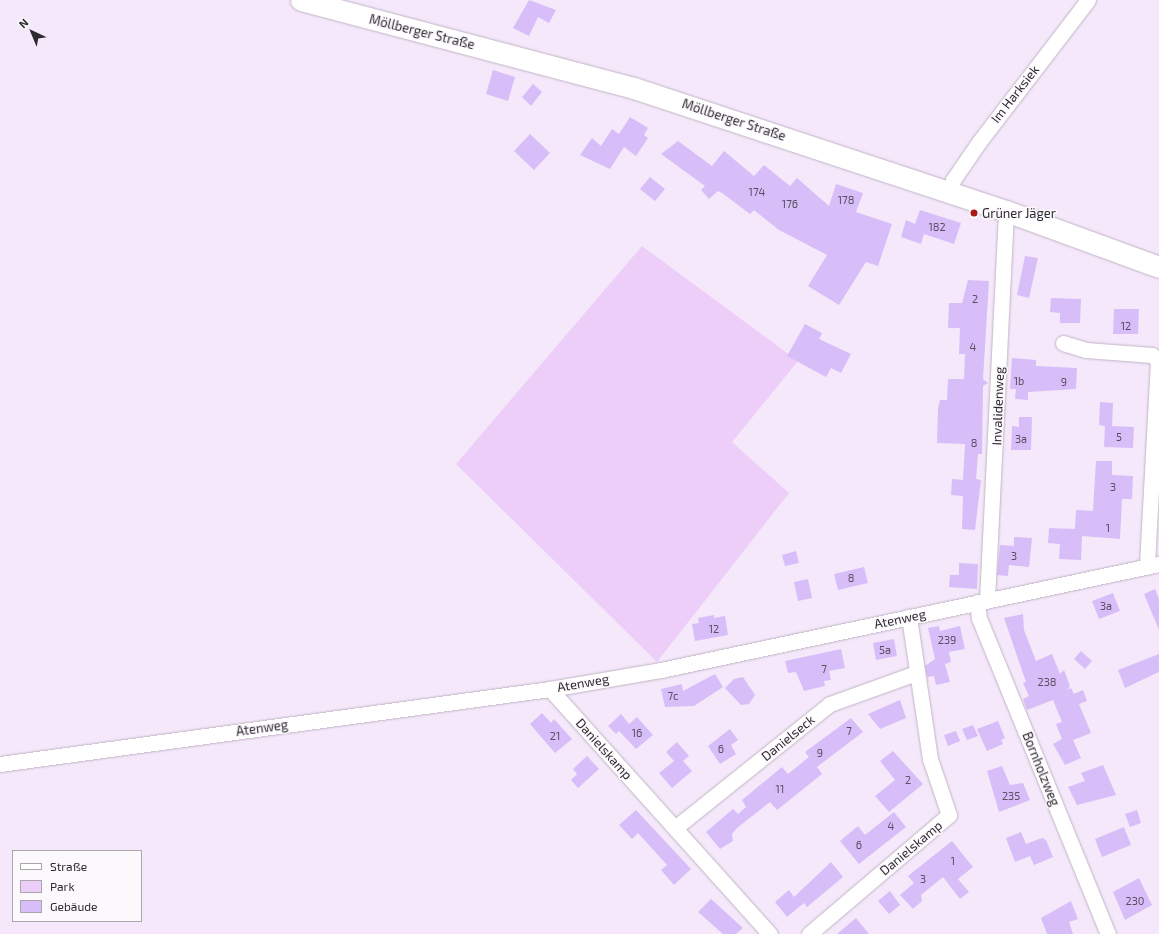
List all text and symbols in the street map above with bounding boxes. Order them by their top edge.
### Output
street label: Möllberger Straße [367,11,477,53]
north arrow [12,12,52,52]
text: N [16,16,31,30]
street label: Im Harksiek [988,62,1042,126]
street label: Möllberger Straße [680,96,788,144]
house number: 174 [749,185,765,199]
house number: 178 [838,193,854,207]
house number: 176 [782,197,798,211]
place label: Grüner Jäger [982,205,1056,221]
marker: Grüner Jäger [969,208,979,218]
house number: 182 [928,220,946,234]
house number: 2 [972,292,978,306]
house number: 12 [1121,319,1131,333]
house number: 4 [970,340,976,354]
street label: Invalidenweg [989,366,1007,446]
house number: 1b [1014,374,1024,388]
house number: 9 [1061,375,1067,389]
house number: 5 [1116,430,1122,444]
house number: 3a [1015,432,1027,446]
house number: 8 [971,436,977,450]
house number: 3 [1110,480,1116,494]
house number: 1 [1106,521,1110,535]
house number: 3 [1011,549,1017,563]
house number: 8 [848,571,854,585]
house number: 3a [1100,599,1112,613]
street label: Atenweg [873,606,927,632]
house number: 12 [709,622,719,636]
house number: 239 [938,633,956,647]
house number: 5a [879,643,891,657]
house number: 7 [821,662,827,676]
street label: Atenweg [556,671,610,695]
house number: 238 [1038,675,1056,689]
house number: 7c [667,689,679,703]
street label: Danielseck [758,712,818,764]
street label: Danielskamp [573,715,635,783]
street label: Atenweg [235,717,289,739]
house number: 7 [846,724,852,738]
house number: 16 [632,726,642,740]
house number: 21 [550,729,560,743]
street label: Bornholzweg [1019,730,1063,808]
house number: 6 [718,742,724,756]
house number: 9 [817,746,823,760]
house number: 2 [905,773,911,787]
house number: 11 [776,782,784,796]
house number: 235 [1002,789,1020,803]
street label: Danielskamp [877,817,945,879]
house number: 4 [888,819,894,833]
house number: 6 [856,838,862,852]
legend [12,850,142,922]
house number: 1 [951,854,955,868]
text: Straße [50,859,87,873]
house number: 3 [920,872,926,886]
text: Park [50,879,75,893]
house number: 230 [1126,894,1144,908]
text: Gebäude [50,899,98,913]

